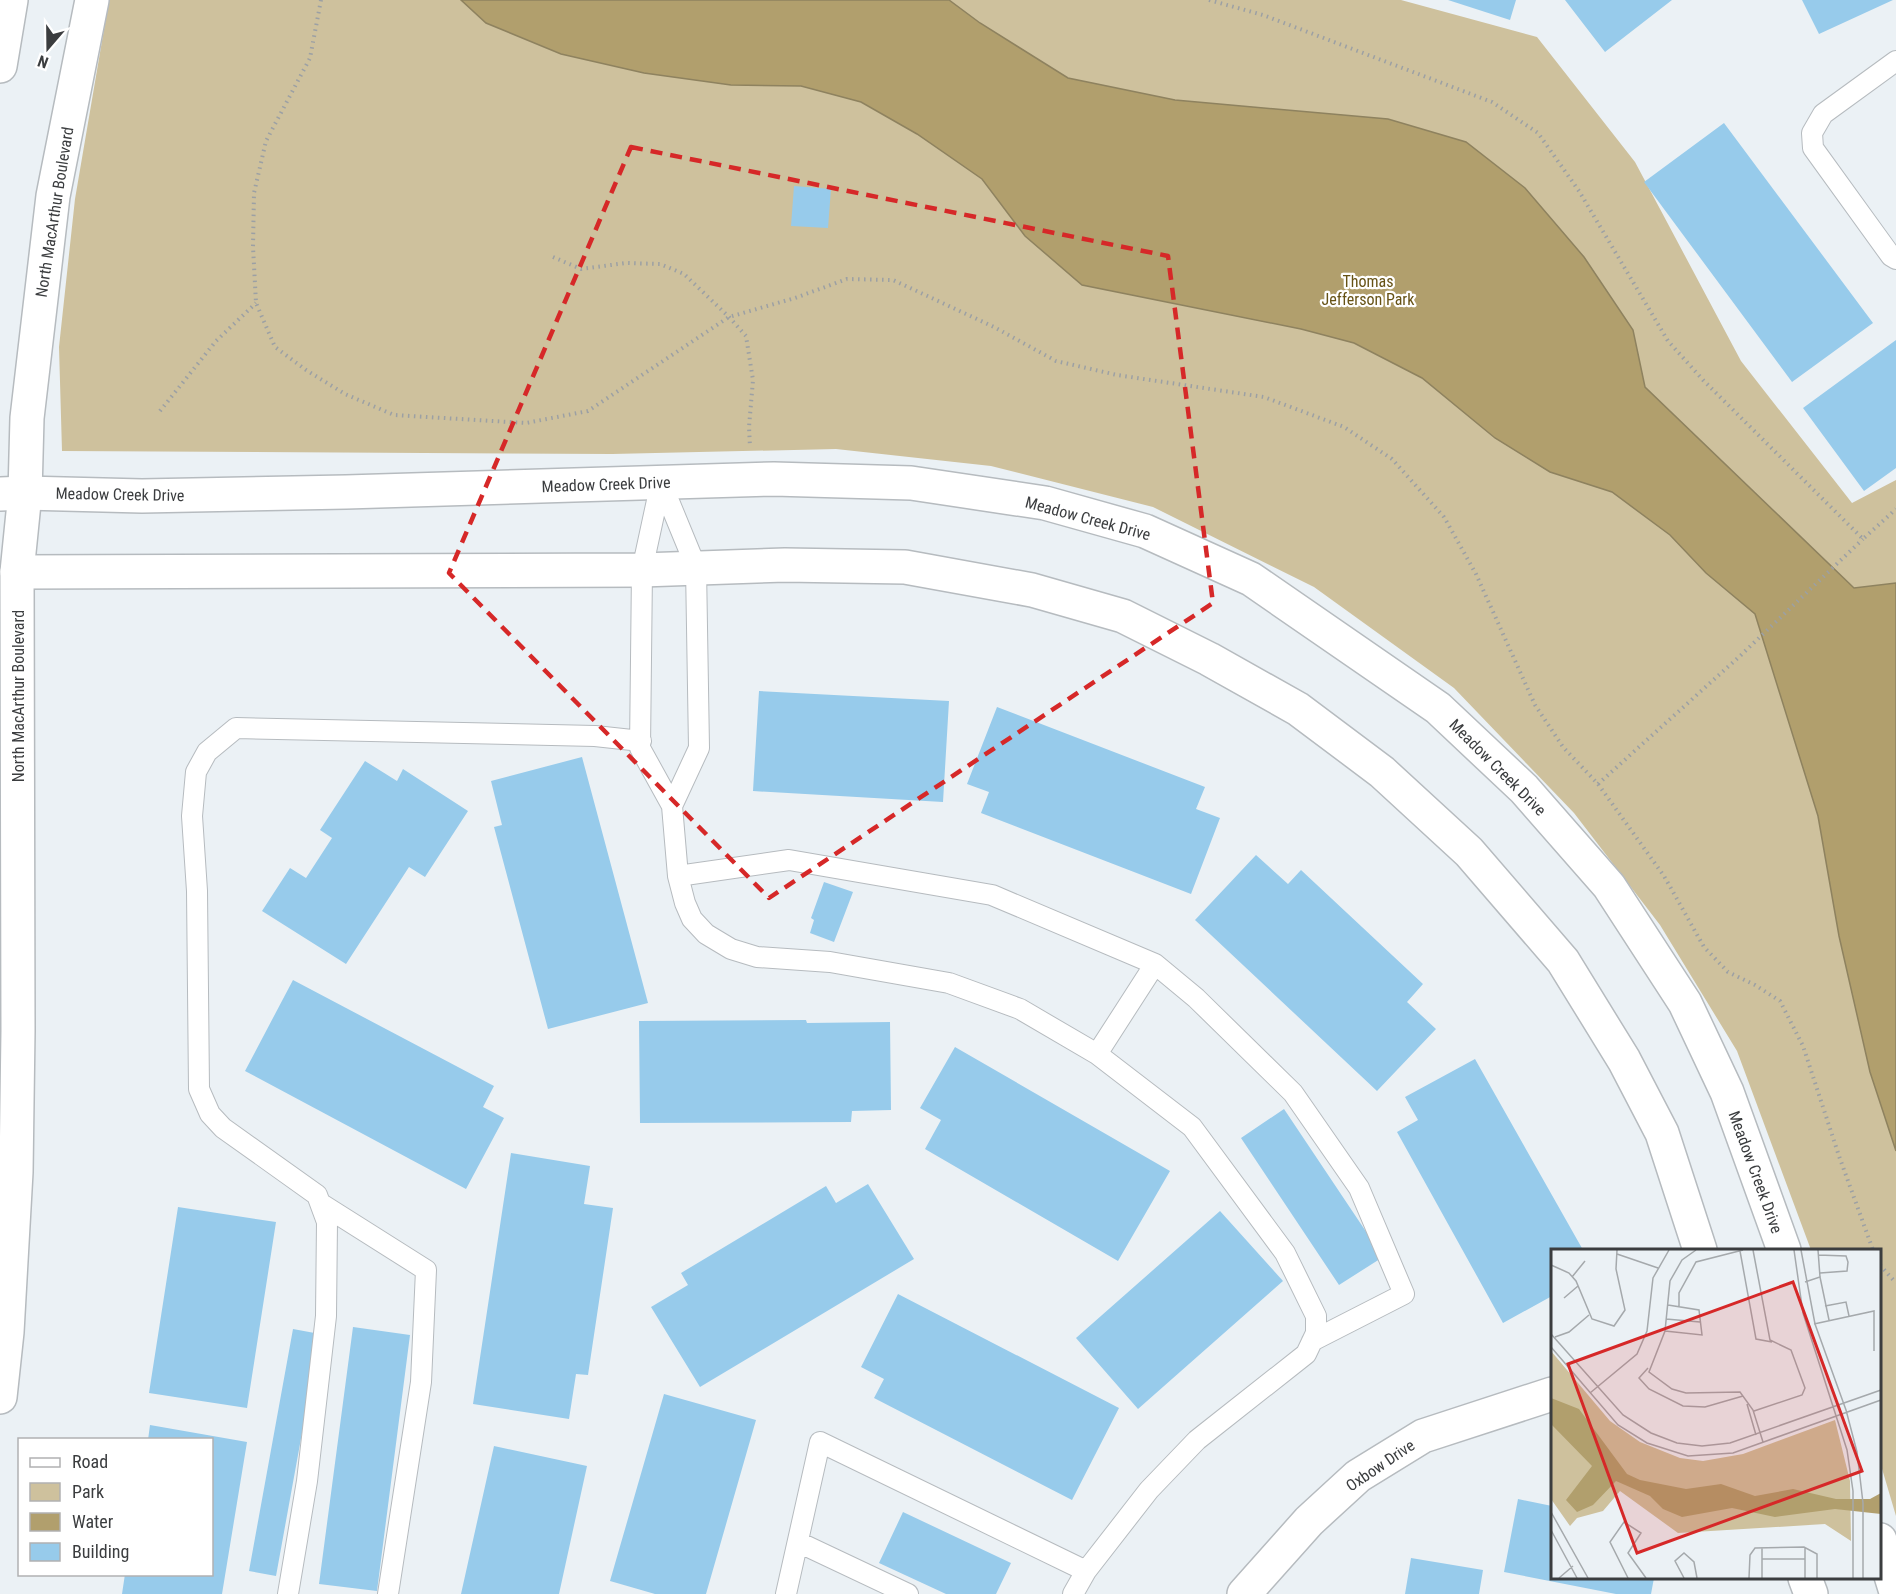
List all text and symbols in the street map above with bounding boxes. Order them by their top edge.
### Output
north arrow [18,18,78,78]
text: N [35,51,51,72]
street label: North MacArthur Boulevard [32,125,77,299]
park label: Thomas Jefferson Park [1322,272,1415,309]
street label: Meadow Creek Drive [541,473,671,496]
street label: Meadow Creek Drive [55,484,185,505]
street label: Meadow Creek Drive [1023,493,1153,544]
street label: North MacArthur Boulevard [9,610,28,782]
street label: Meadow Creek Drive [1445,715,1550,820]
street label: Meadow Creek Drive [1725,1108,1786,1236]
inset map [1551,1249,1881,1579]
street label: Oxbow Drive [1342,1436,1418,1495]
legend [18,1438,213,1576]
text: Road [72,1451,108,1472]
text: Park [72,1481,104,1502]
text: Water [72,1511,114,1532]
text: Building [72,1541,129,1562]

